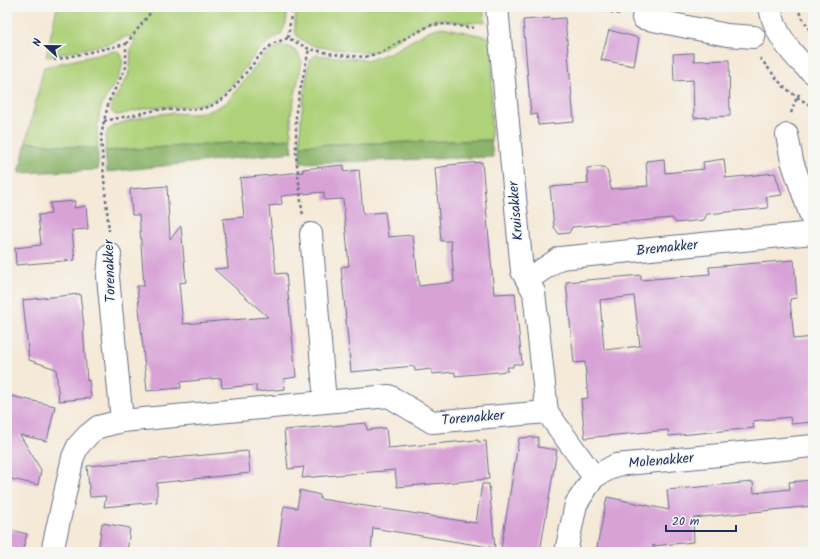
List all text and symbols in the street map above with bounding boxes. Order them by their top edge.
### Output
north arrow [26,26,66,66]
text: N [28,36,47,49]
street label: Kruisakker [502,179,530,242]
street label: Bremakker [635,234,700,262]
street label: Torenakker [98,238,122,303]
street label: Torenakker [441,404,507,432]
street label: Molenakker [628,447,696,475]
scale bar [666,507,736,533]
text: 20 m [672,512,700,531]

